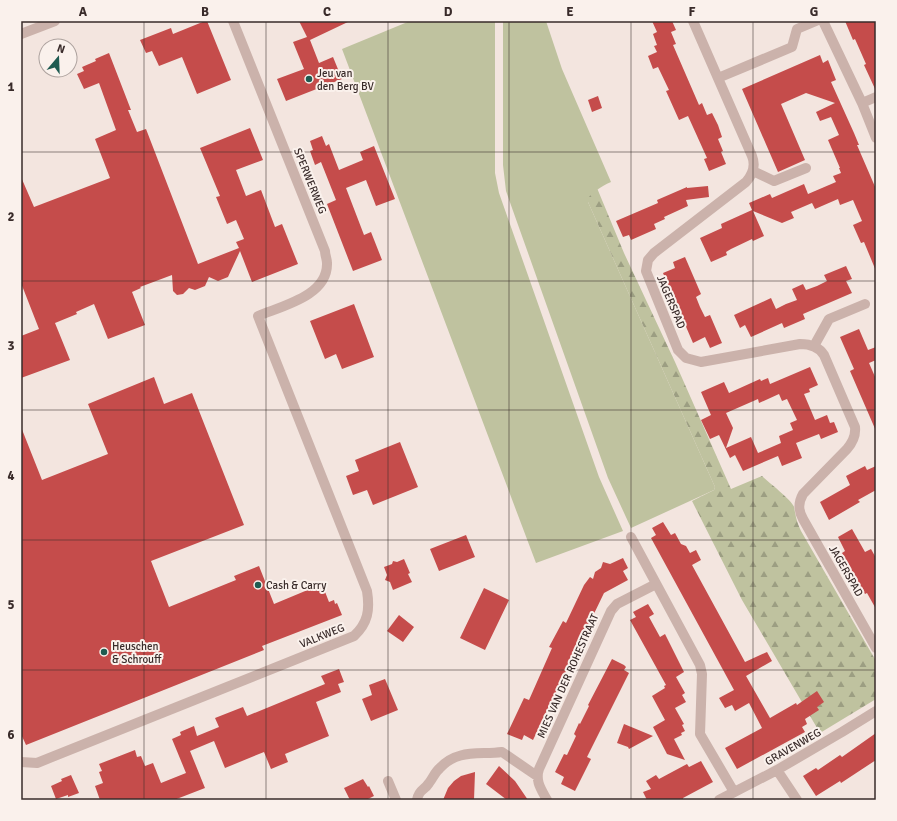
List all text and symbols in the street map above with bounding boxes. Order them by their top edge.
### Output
text: A [79,4,88,20]
text: B [201,4,209,20]
text: C [323,4,331,20]
text: D [444,4,453,20]
text: E [566,4,574,20]
text: F [689,4,696,20]
text: G [810,4,818,20]
north arrow [38,38,78,78]
text: N [55,42,67,56]
place label: Jeu van den Berg BV [317,67,375,93]
marker: Jeu van den Berg BV [304,74,314,84]
text: 1 [7,79,15,95]
street label: SPERWERWEG [291,146,329,216]
text: 2 [7,209,15,225]
street label: JAGERSPAD [654,273,688,331]
text: 3 [7,338,15,354]
text: 4 [7,468,15,484]
street label: JAGERSPAD [826,543,866,599]
place label: Cash & Carry [266,579,327,592]
marker: Cash & Carry [253,580,263,590]
text: 5 [7,597,15,613]
street label: MIES VAN DER ROHESTRAAT [535,611,602,740]
street label: VALKWEG [298,621,346,651]
place label: Heuschen & Schrouff [112,640,162,666]
marker: Heuschen & Schrouff [99,647,109,657]
street label: GRAVENWEG [763,726,823,768]
text: 6 [7,727,15,743]

